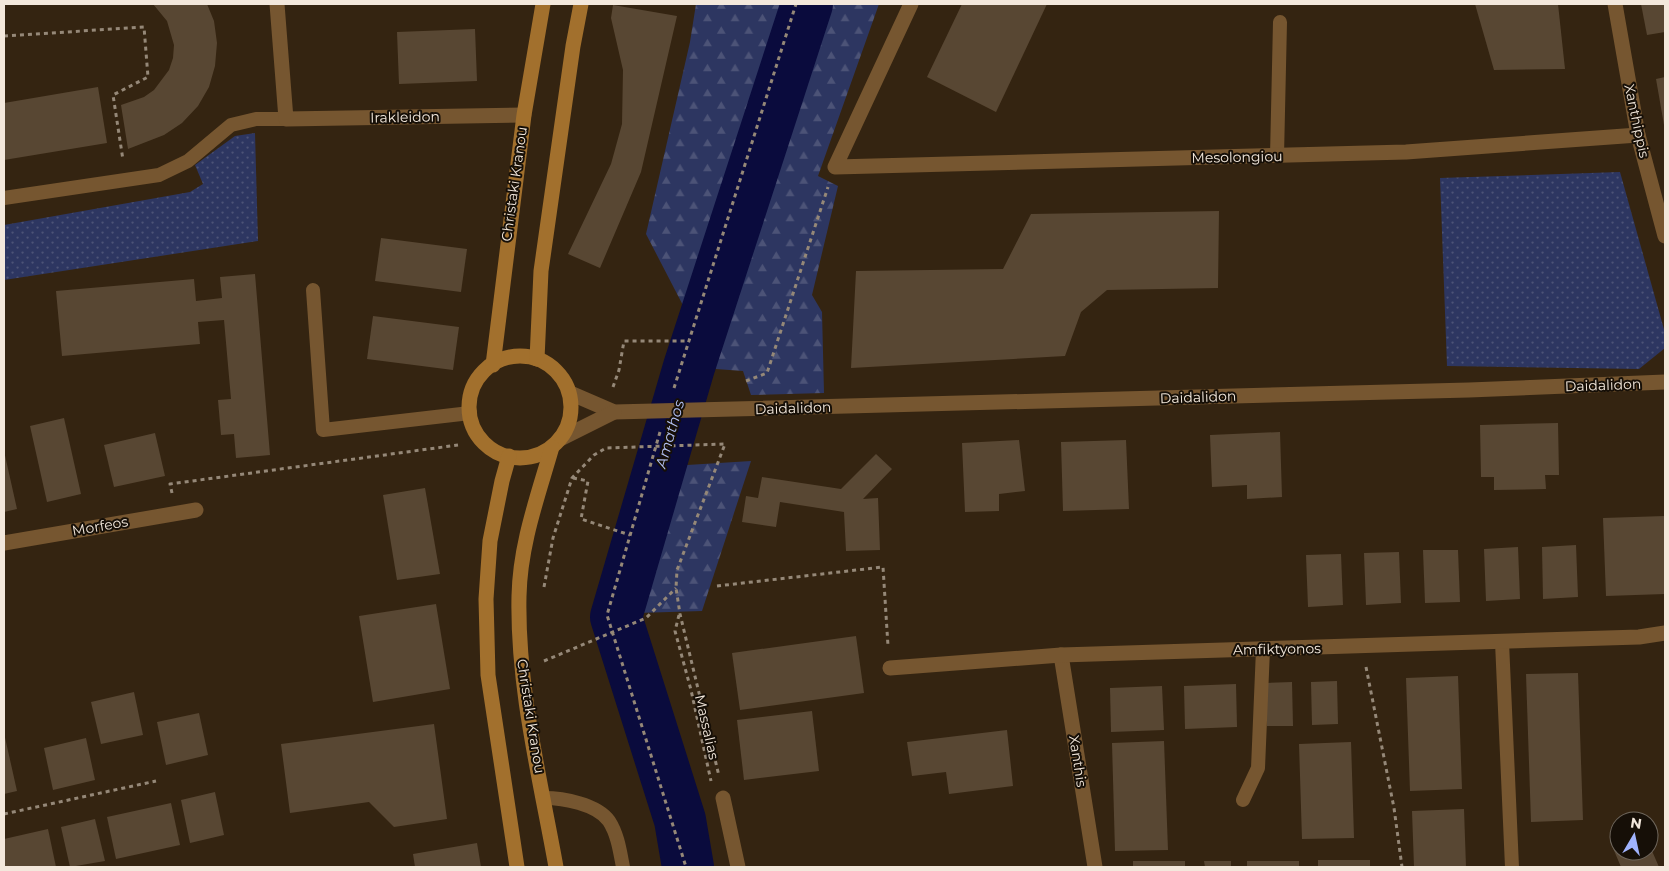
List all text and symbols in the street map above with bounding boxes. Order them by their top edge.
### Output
street label: Xanthippis [1620,82,1654,160]
street label: Irakleidon [370,107,440,127]
street label: Christaki Kranou [497,125,531,243]
street label: Mesolongiou [1191,147,1283,167]
street label: Daidalidon [1564,375,1642,395]
street label: Daidalidon [1159,387,1237,407]
water label: Amathos [650,397,688,471]
street label: Daidalidon [754,398,832,418]
street label: Morfeos [71,512,130,540]
street label: Amfiktyonos [1233,639,1321,659]
street label: Christaki Kranou [513,657,549,775]
street label: Massalias [691,693,723,761]
street label: Xanthis [1065,734,1091,788]
north arrow [1609,811,1659,861]
text: N [1629,813,1643,833]

